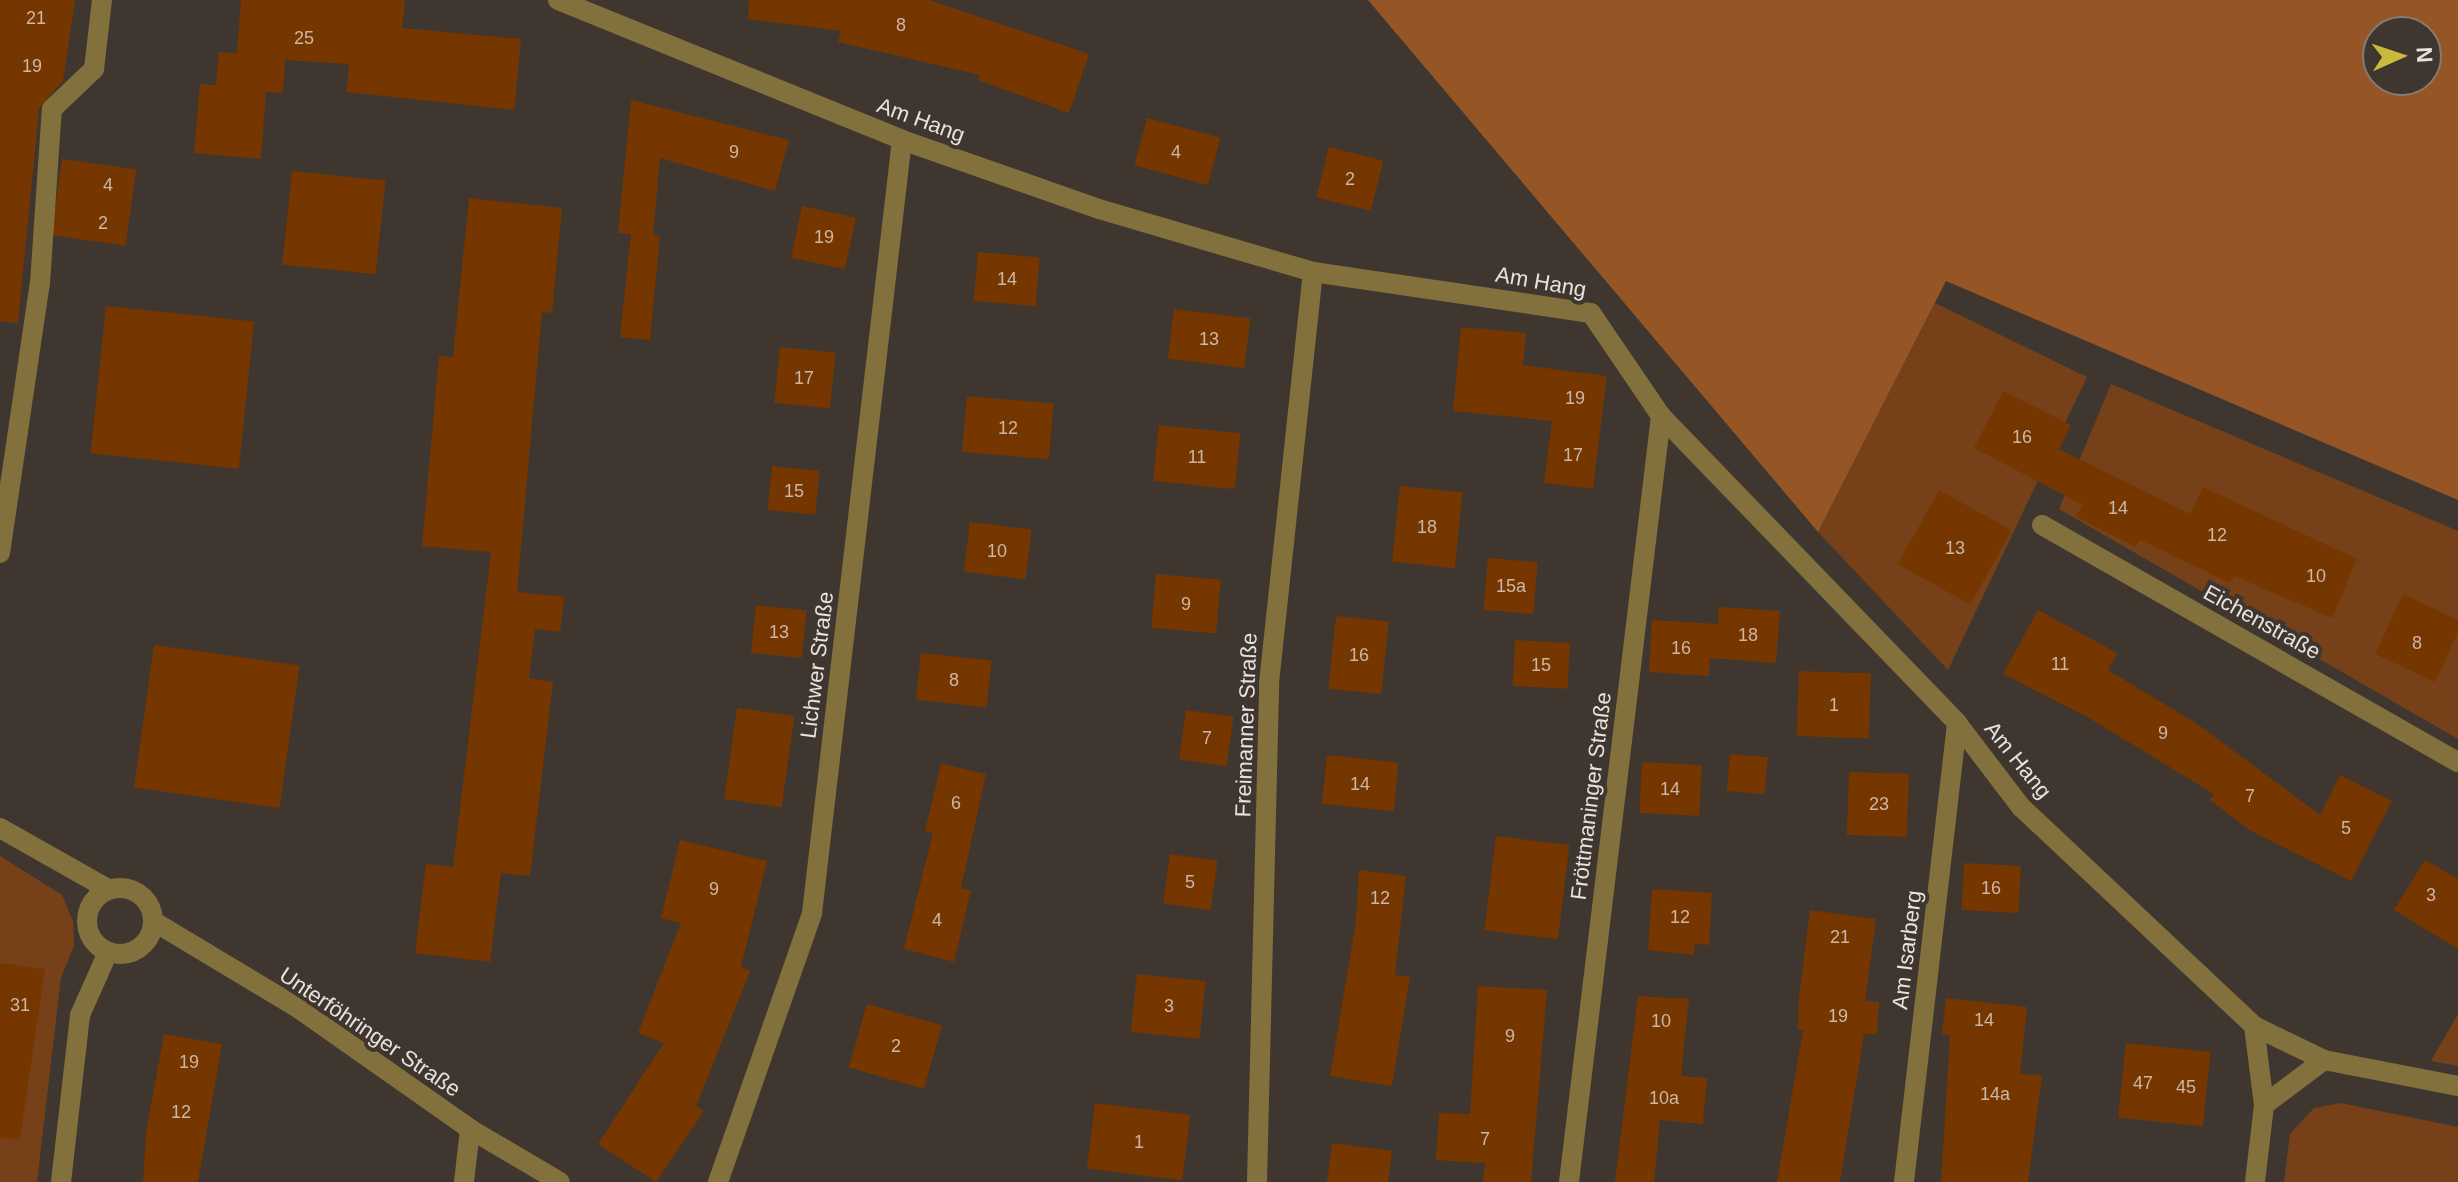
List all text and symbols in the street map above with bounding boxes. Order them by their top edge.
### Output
house number: 21 [26,7,46,29]
house number: 8 [896,14,906,36]
north arrow [2362,16,2442,96]
house number: 25 [294,27,314,49]
text: N [2412,46,2437,63]
house number: 19 [22,55,42,77]
street label: Am Hang [873,92,969,148]
house number: 9 [729,141,739,163]
house number: 4 [1171,141,1181,163]
house number: 2 [1345,168,1355,190]
house number: 4 [103,174,113,196]
house number: 2 [98,212,108,234]
house number: 19 [814,226,834,248]
street label: Am Hang [1494,261,1588,303]
house number: 14 [997,268,1017,290]
house number: 13 [1199,328,1219,350]
house number: 17 [794,367,814,389]
house number: 19 [1565,387,1585,409]
house number: 12 [998,417,1018,439]
house number: 16 [2012,426,2032,448]
house number: 17 [1563,444,1583,466]
house number: 11 [1188,446,1206,468]
house number: 15 [784,480,804,502]
house number: 14 [2108,497,2128,519]
house number: 18 [1417,516,1437,538]
house number: 12 [2207,524,2227,546]
house number: 13 [1945,537,1965,559]
house number: 10 [987,540,1007,562]
house number: 10 [2306,565,2326,587]
house number: 15a [1496,575,1526,597]
street label: Eichenstraße [2199,579,2325,665]
street label: Lichwer Straße [795,590,839,740]
house number: 9 [1181,593,1191,615]
house number: 13 [769,621,789,643]
house number: 18 [1738,624,1758,646]
street label: Freimanner Straße [1230,632,1262,818]
house number: 8 [2412,632,2422,654]
house number: 16 [1671,637,1691,659]
house number: 16 [1349,644,1369,666]
house number: 11 [2051,653,2069,675]
house number: 15 [1531,654,1551,676]
house number: 8 [949,669,959,691]
street label: Fröttmaninger Straße [1565,691,1617,901]
house number: 1 [1829,694,1839,716]
street label: Am Hang [1979,716,2057,804]
house number: 9 [2158,722,2168,744]
house number: 7 [1202,727,1212,749]
house number: 14 [1350,773,1370,795]
house number: 14 [1660,778,1680,800]
house number: 7 [2245,785,2255,807]
house number: 6 [951,792,961,814]
house number: 23 [1869,793,1889,815]
house number: 5 [2341,817,2351,839]
house number: 5 [1185,871,1195,893]
house number: 16 [1981,877,2001,899]
house number: 9 [709,878,719,900]
house number: 3 [2426,884,2436,906]
house number: 12 [1370,887,1390,909]
street label: Am Isarberg [1887,889,1927,1011]
house number: 12 [1670,906,1690,928]
house number: 4 [932,909,942,931]
house number: 21 [1830,926,1850,948]
street label: Unterföhringer Straße [274,962,466,1102]
house number: 31 [10,994,30,1016]
house number: 3 [1164,995,1174,1017]
house number: 19 [1828,1005,1848,1027]
house number: 14 [1974,1009,1994,1031]
house number: 10 [1651,1010,1671,1032]
house number: 9 [1505,1025,1515,1047]
house number: 2 [891,1035,901,1057]
house number: 19 [179,1051,199,1073]
house number: 47 [2133,1072,2153,1094]
house number: 45 [2176,1076,2196,1098]
house number: 14a [1980,1083,2010,1105]
house number: 10a [1649,1087,1679,1109]
house number: 12 [171,1101,191,1123]
house number: 7 [1480,1128,1490,1150]
house number: 1 [1134,1131,1144,1153]

